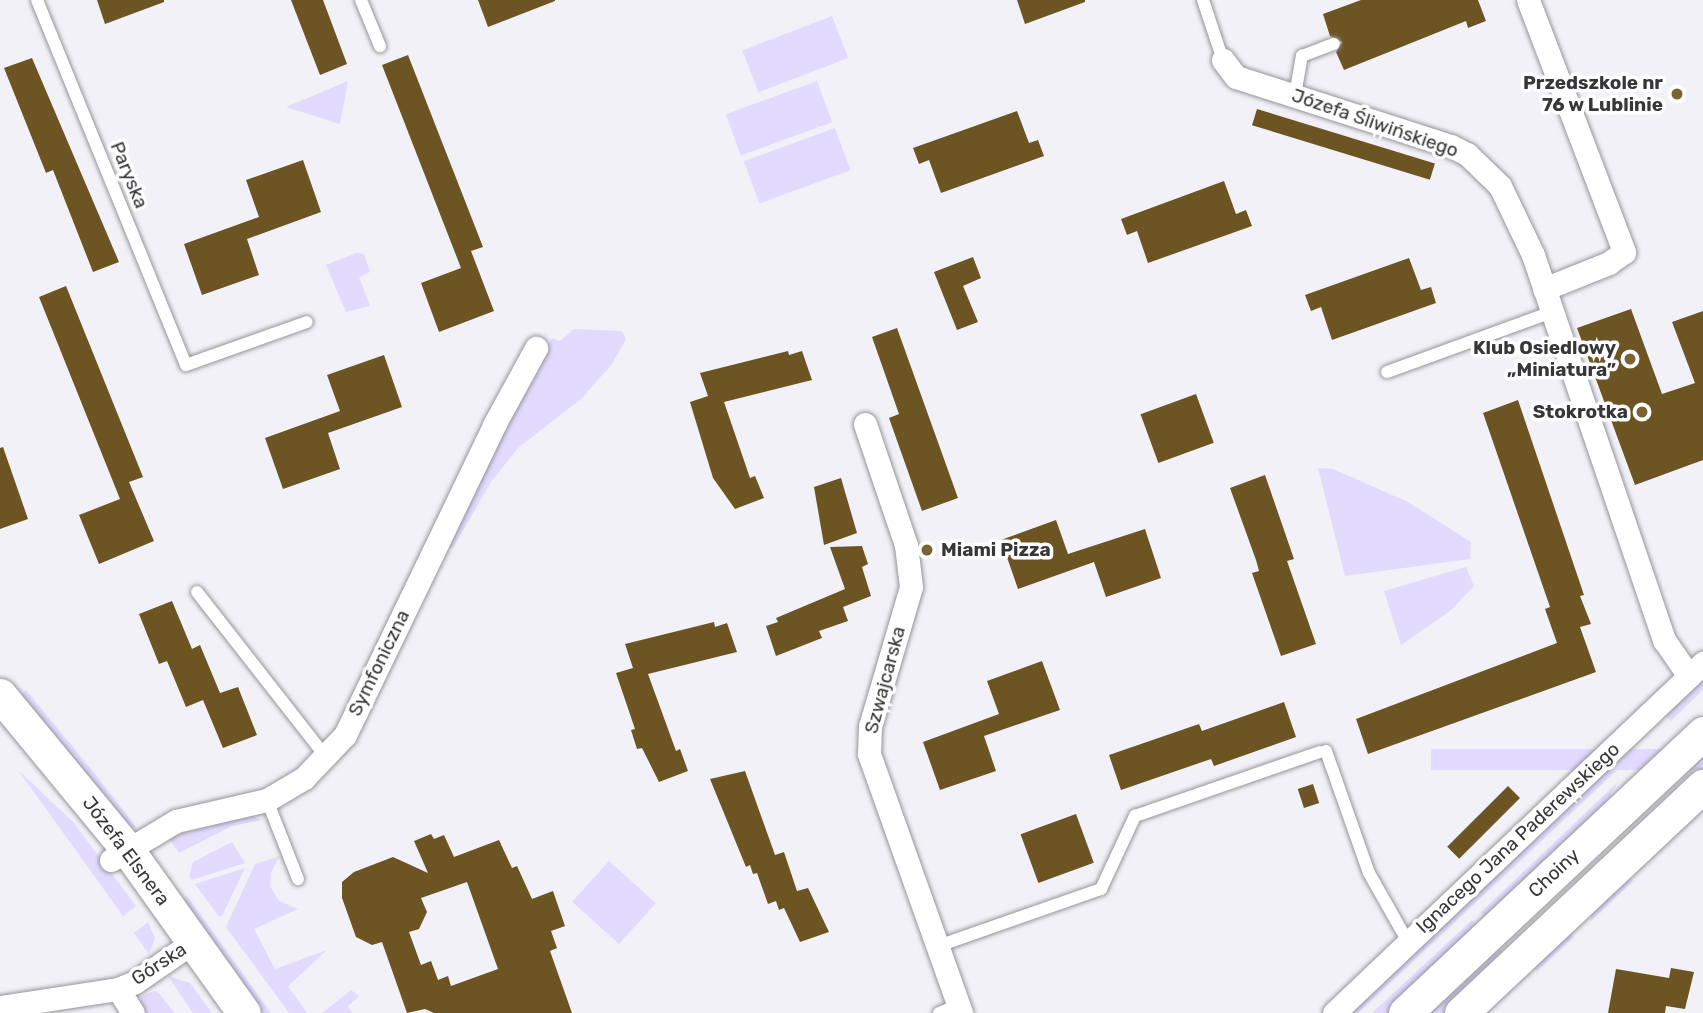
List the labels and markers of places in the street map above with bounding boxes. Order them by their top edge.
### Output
place label: Przedszkole nr 76 w Lublinie [1523,72,1663,116]
marker: Przedszkole nr 76 w Lublinie [1669,86,1685,102]
place label: Klub Osiedlowy „Miniatura” [1473,337,1616,381]
marker: Klub Osiedlowy „Miniatura” [1622,351,1638,367]
place label: Stokrotka [1533,401,1628,423]
marker: Stokrotka [1634,404,1650,420]
place label: Miami Pizza [941,539,1051,561]
marker: Miami Pizza [919,542,935,558]

